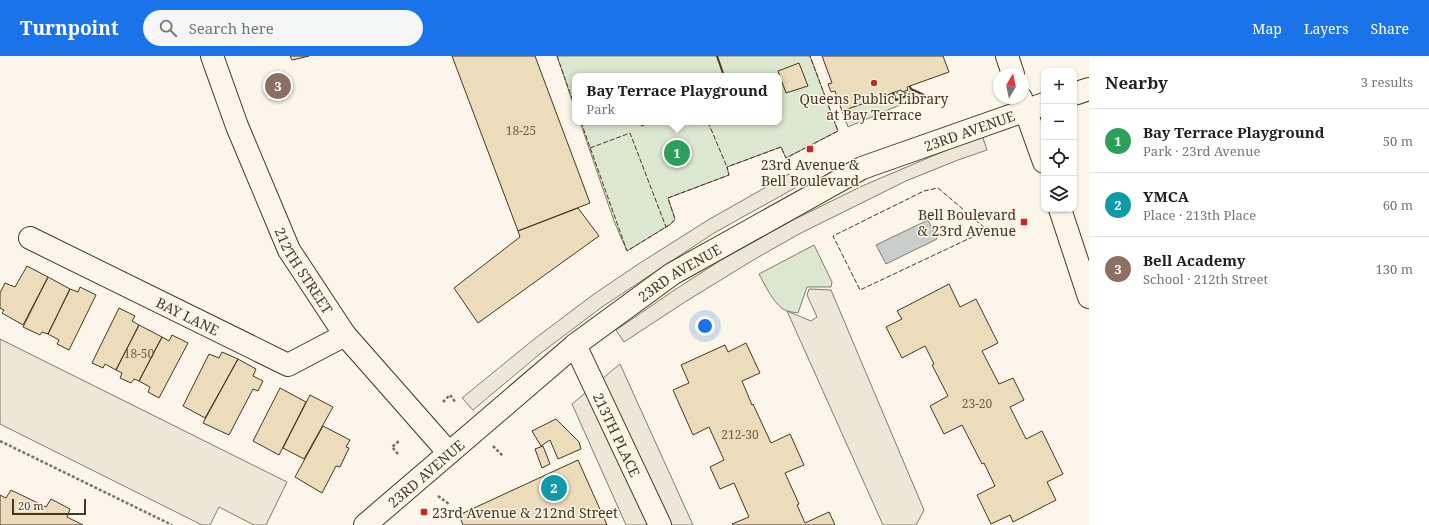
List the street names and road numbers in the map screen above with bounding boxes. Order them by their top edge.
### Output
street label: 23RD AVENUE [921,105,1017,155]
street label: 212TH STREET [271,224,338,318]
street label: 23RD AVENUE [634,239,725,305]
street label: BAY LANE [153,292,223,339]
street label: 213TH PLACE [589,389,645,480]
street label: 23RD AVENUE [383,435,468,511]

